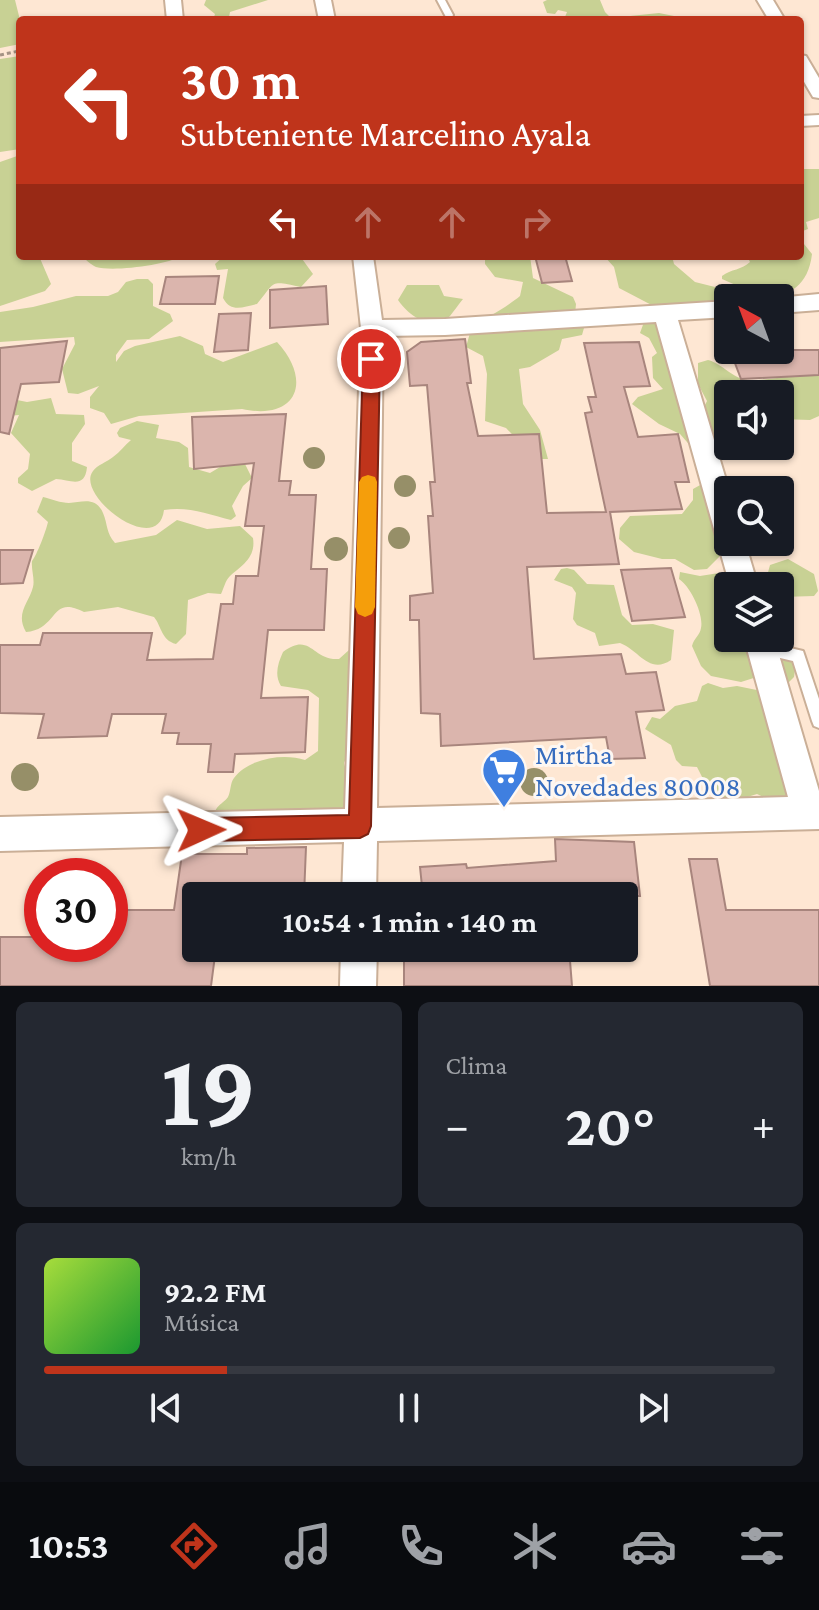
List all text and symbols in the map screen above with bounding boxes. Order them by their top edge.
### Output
icon: left [48,48,152,152]
text: 30 m [180,49,300,111]
text: Subteniente Marcelino Ayala [180,114,591,154]
icon: left [262,200,306,244]
icon: ahead [346,200,390,244]
icon: ahead [430,200,474,244]
icon: right [514,200,558,244]
north arrow [714,284,794,364]
map controls [714,284,794,652]
pin [337,325,405,393]
icon: arrive [349,337,393,381]
button: sound [714,380,794,460]
button: search [714,476,794,556]
button: layers [714,572,794,652]
place label: Mirtha Novedades 80008 [535,739,741,802]
supermarket icon: Mirtha Novedades 80008 [480,746,528,809]
position arrow [159,788,243,872]
speed limit sign: 30 [24,858,128,962]
text: 10:54 · 1 min · 140 m [283,905,537,938]
text: 19 [161,1032,257,1147]
text: Clima [446,1051,507,1080]
text: 20° [565,1091,655,1158]
text: − [446,1101,469,1149]
text: + [752,1101,775,1149]
text: km/h [181,1142,237,1171]
text: 92.2 FM [164,1275,267,1308]
text: Música [164,1308,239,1337]
icon: previous [144,1386,188,1430]
icon: pause [387,1386,431,1430]
icon: next [631,1386,675,1430]
icon: directions [166,1518,222,1574]
icon: music [280,1518,336,1574]
icon: phone [393,1518,449,1574]
icon: climate [507,1518,563,1574]
icon: car [621,1518,677,1574]
icon: filters [734,1518,790,1574]
text: 10:53 [29,1526,109,1566]

